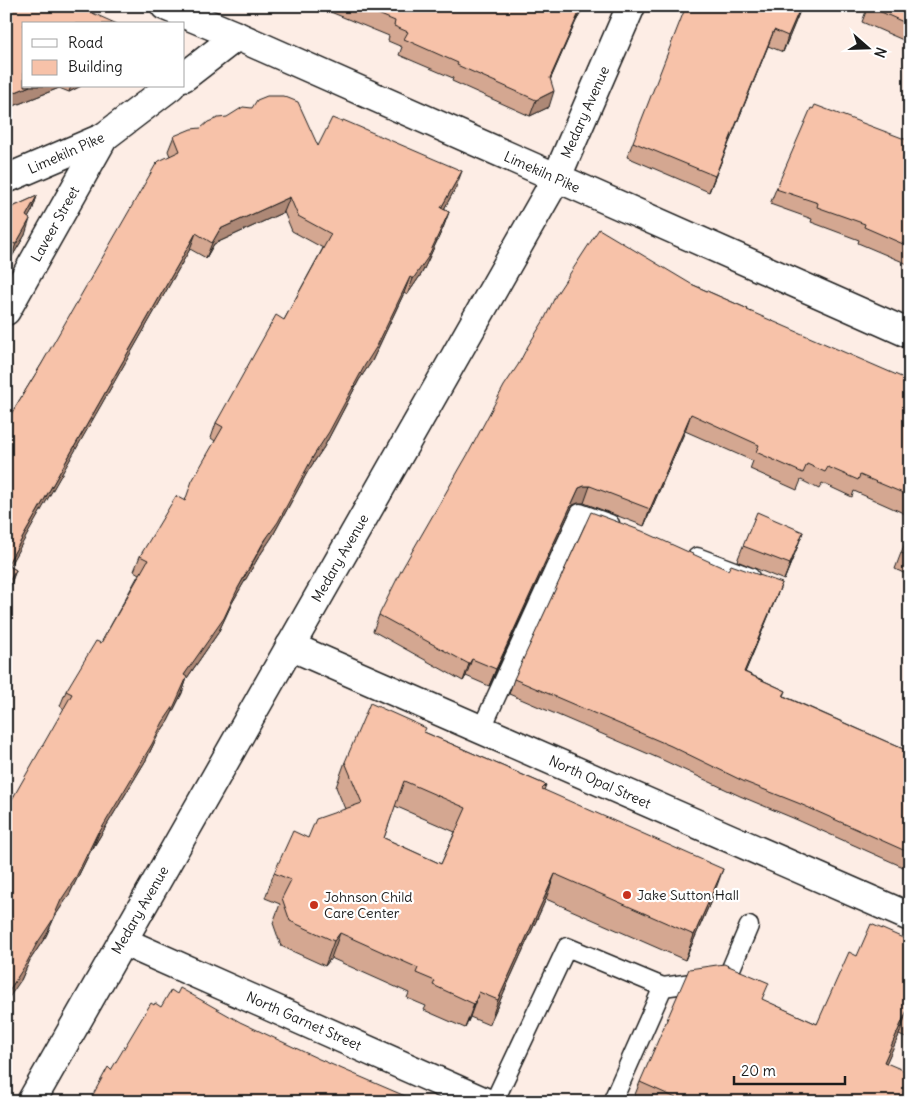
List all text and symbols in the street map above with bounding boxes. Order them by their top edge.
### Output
legend [22,22,185,88]
north arrow [844,22,894,72]
text: Road [68,33,103,52]
text: N [870,45,890,60]
text: Building [68,57,123,76]
street label: Medary Avenue [557,63,613,161]
street label: Limekiln Pike [25,128,107,178]
street label: Limekiln Pike [501,147,583,197]
street label: Laveer Street [27,183,83,265]
street label: Medary Avenue [307,511,373,605]
street label: North Opal Street [546,751,654,813]
street label: Medary Avenue [107,863,173,957]
place label: Jake Sutton Hall [637,886,739,904]
place label: Johnson Child Care Center [324,888,413,922]
marker: Jake Sutton Hall [621,889,633,901]
marker: Johnson Child Care Center [308,899,320,911]
street label: North Garnet Street [244,988,365,1055]
scale bar [734,1053,845,1085]
text: 20 m [741,1061,776,1080]

